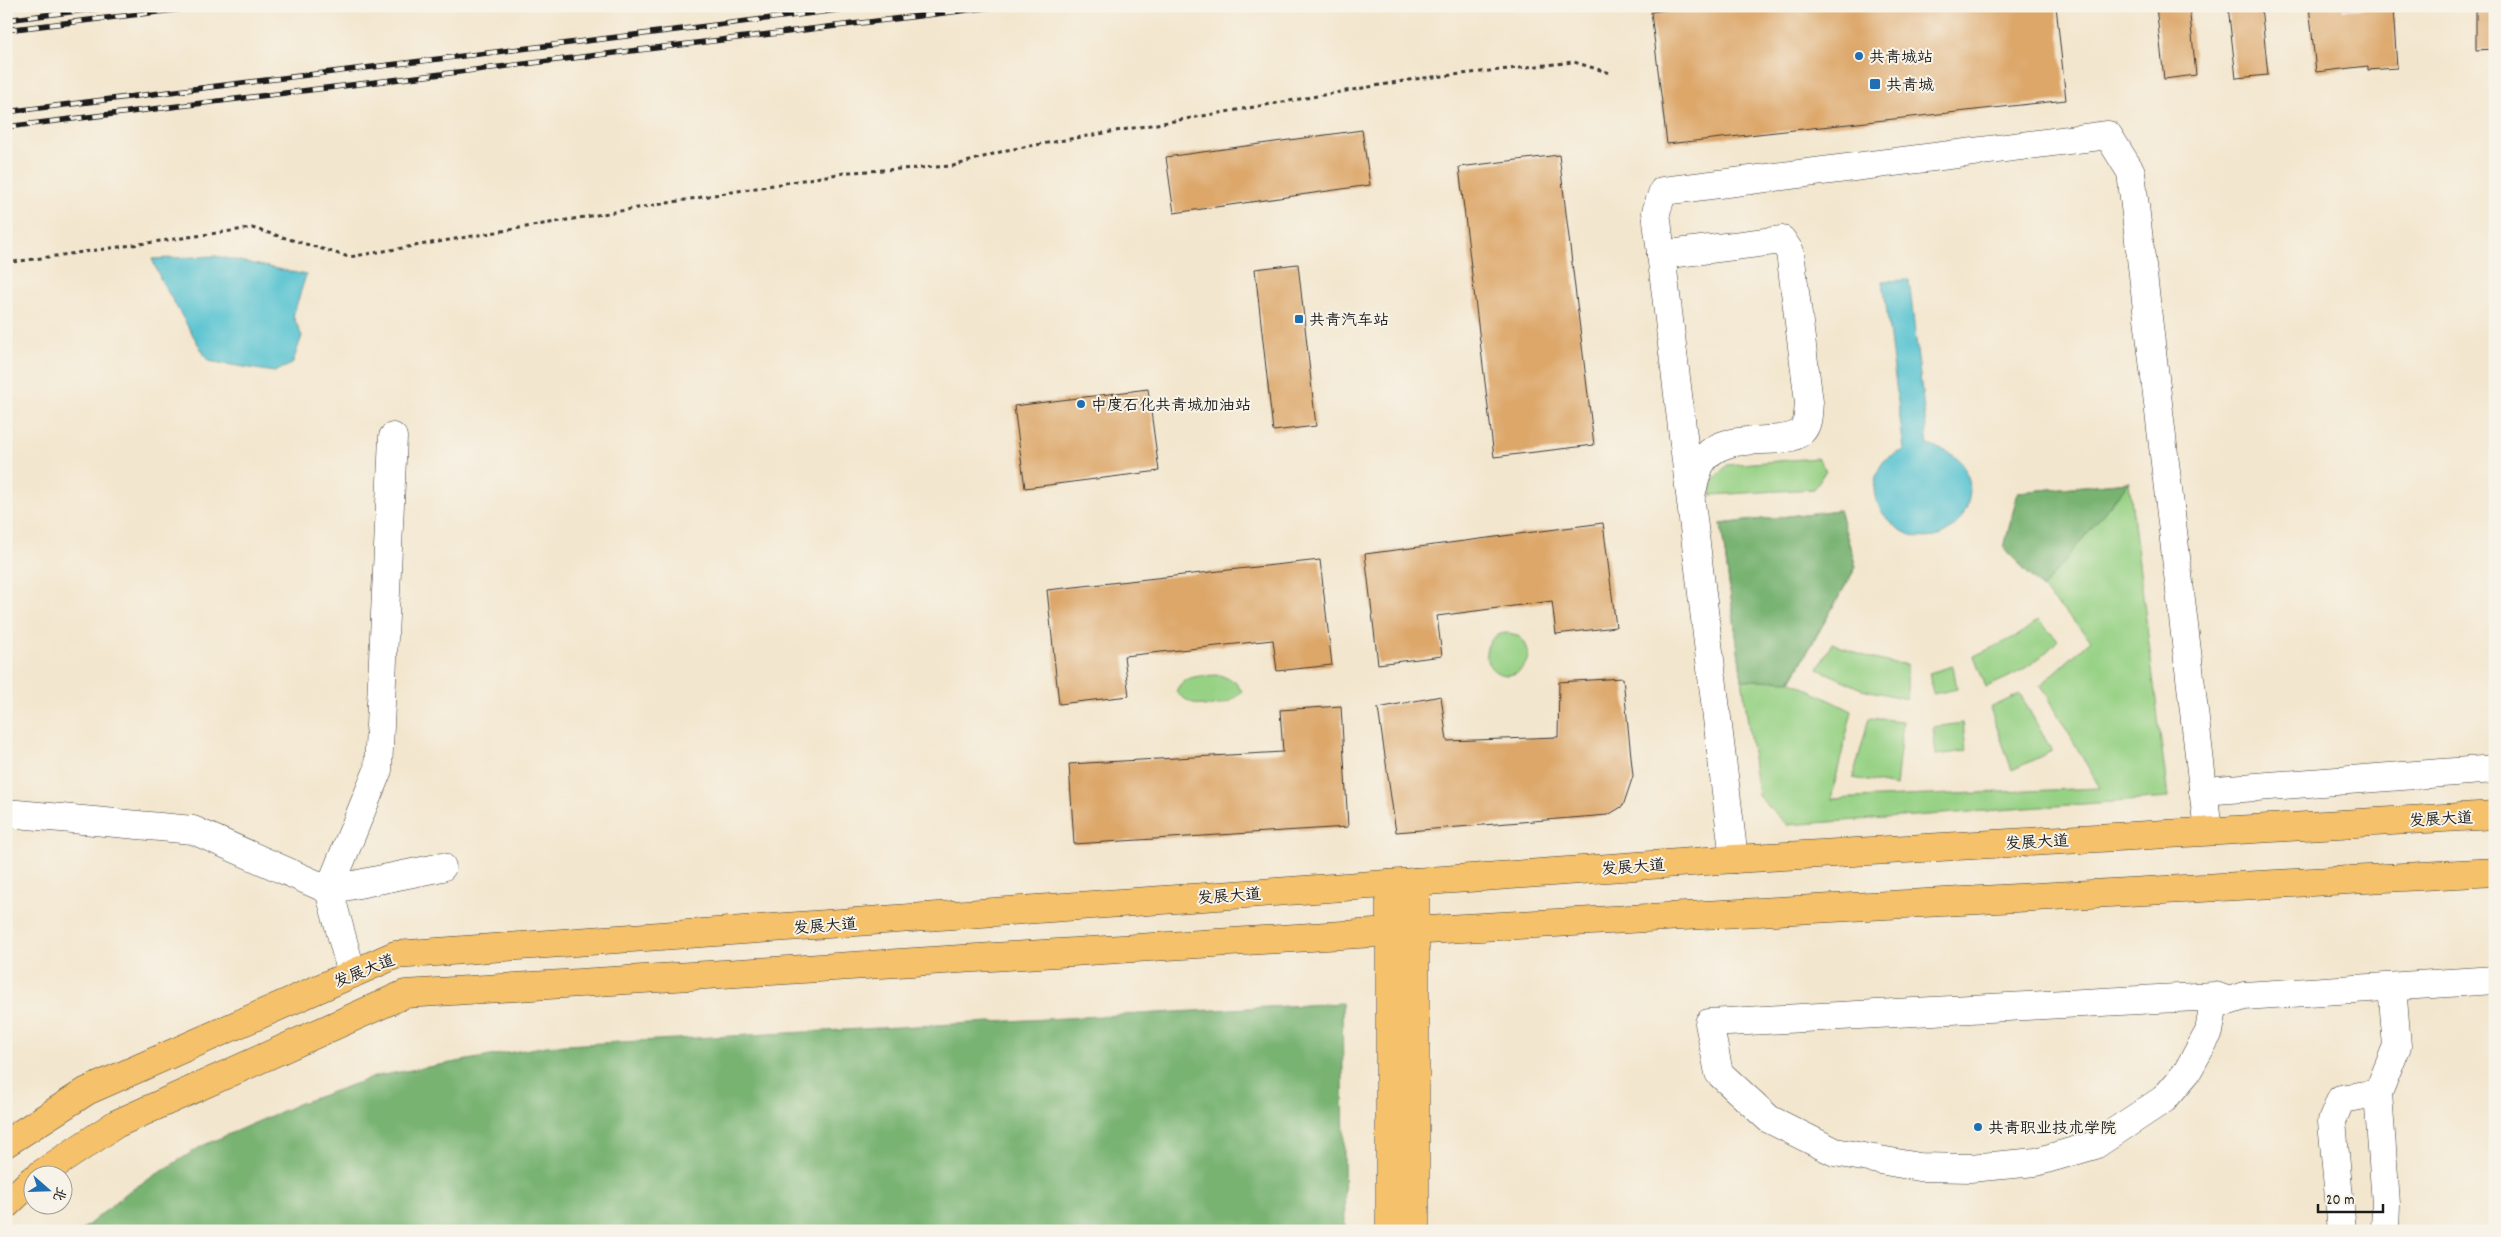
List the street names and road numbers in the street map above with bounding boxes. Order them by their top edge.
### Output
street label: 发展大道 [2409,807,2474,834]
street label: 发展大道 [2005,830,2070,857]
street label: 发展大道 [1600,855,1666,882]
street label: 发展大道 [1196,884,1262,911]
street label: 发展大道 [792,914,858,941]
street label: 发展大道 [331,950,399,995]

